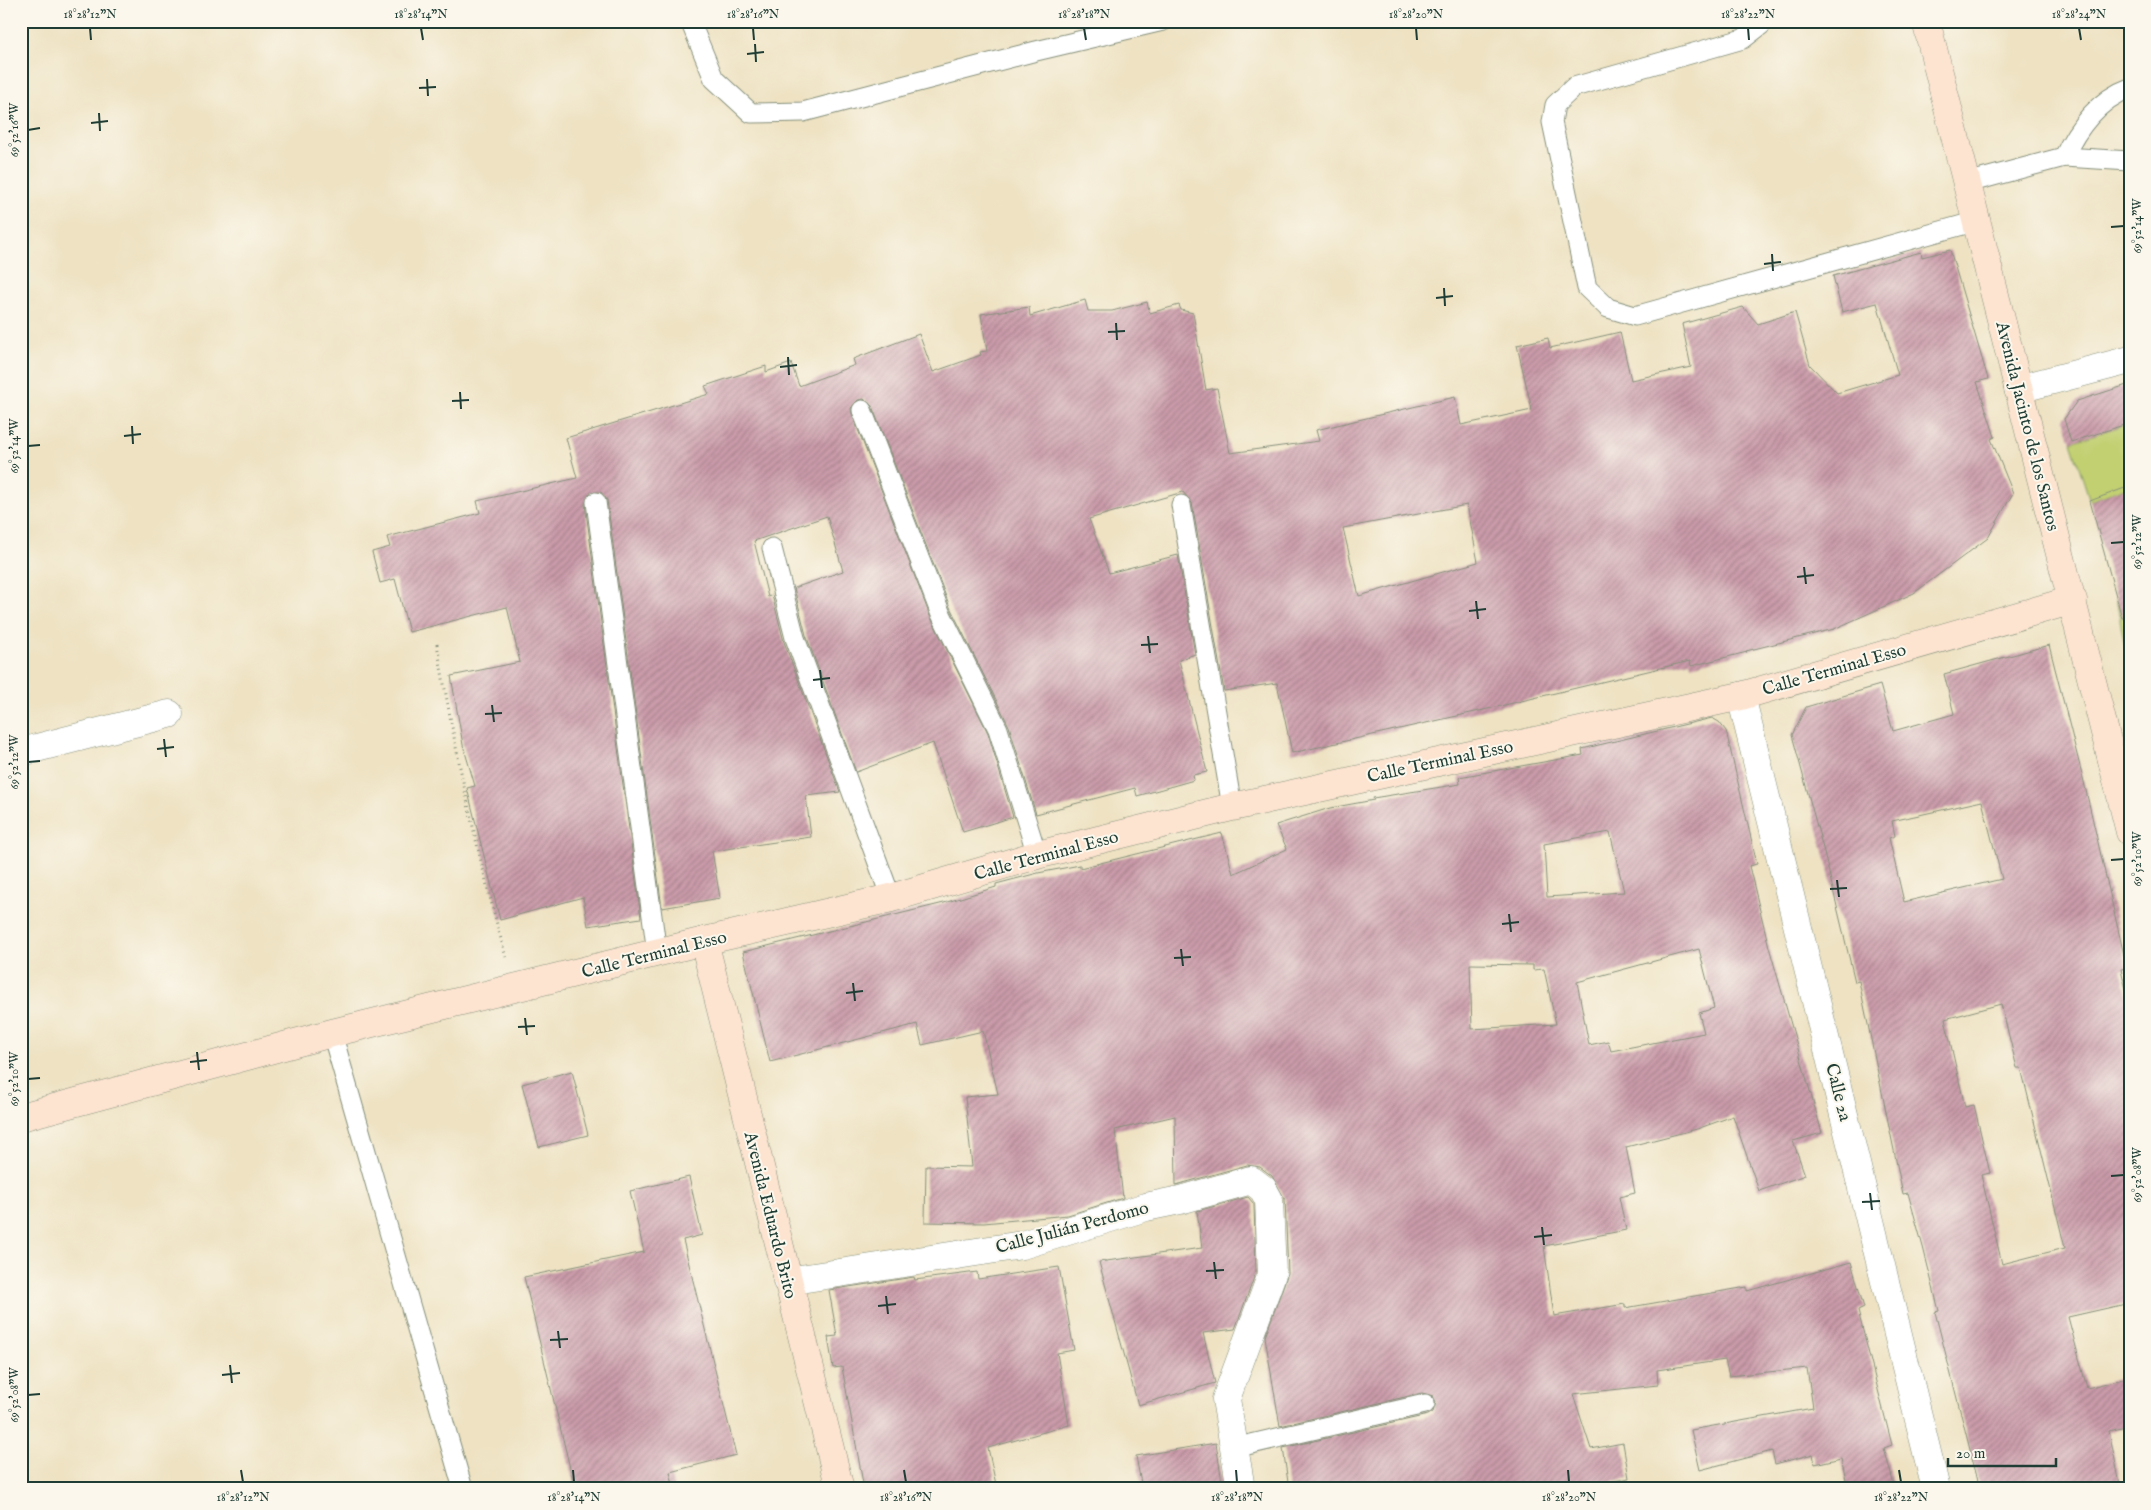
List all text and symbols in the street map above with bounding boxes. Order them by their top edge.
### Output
text: 18°28'12"N [63,7,117,22]
text: 18°28'14"N [394,7,448,22]
text: 18°28'16"N [727,7,780,22]
text: 18°28'18"N [1058,7,1111,22]
text: 18°28'20"N [1389,7,1444,22]
text: 18°28'22"N [1721,7,1776,22]
text: 18°28'24"N [2052,7,2107,22]
text: 69°52'16"W [7,102,22,157]
text: 69°52'14"W [2130,198,2145,254]
street label: Avenida Jacinto de los Santos [1989,318,2064,534]
text: 69°52'14"W [7,418,22,474]
text: 69°52'12"W [2130,514,2145,569]
street label: Calle Terminal Esso [1760,639,1909,702]
text: 69°52'12"W [7,734,22,789]
street label: Calle Terminal Esso [1365,736,1516,789]
street label: Calle Terminal Esso [972,826,1122,887]
text: 69°52'10"W [2130,831,2145,887]
street label: Calle Terminal Esso [579,926,730,985]
text: 69°52'10"W [7,1051,22,1107]
street label: Calle 2a [1819,1061,1856,1124]
street label: Avenida Eduardo Brito [737,1128,802,1302]
text: 69°52'08"W [2130,1147,2145,1203]
street label: Calle Julián Perdomo [993,1197,1152,1260]
text: 69°52'08"W [7,1367,22,1423]
scale bar [1948,1435,2056,1467]
text: 20 m [1956,1444,1986,1463]
text: 18°28'12"N [216,1490,270,1505]
text: 18°28'14"N [547,1490,601,1505]
text: 18°28'16"N [880,1490,933,1505]
text: 18°28'18"N [1211,1490,1264,1505]
text: 18°28'20"N [1542,1490,1597,1505]
text: 18°28'22"N [1874,1490,1929,1505]

